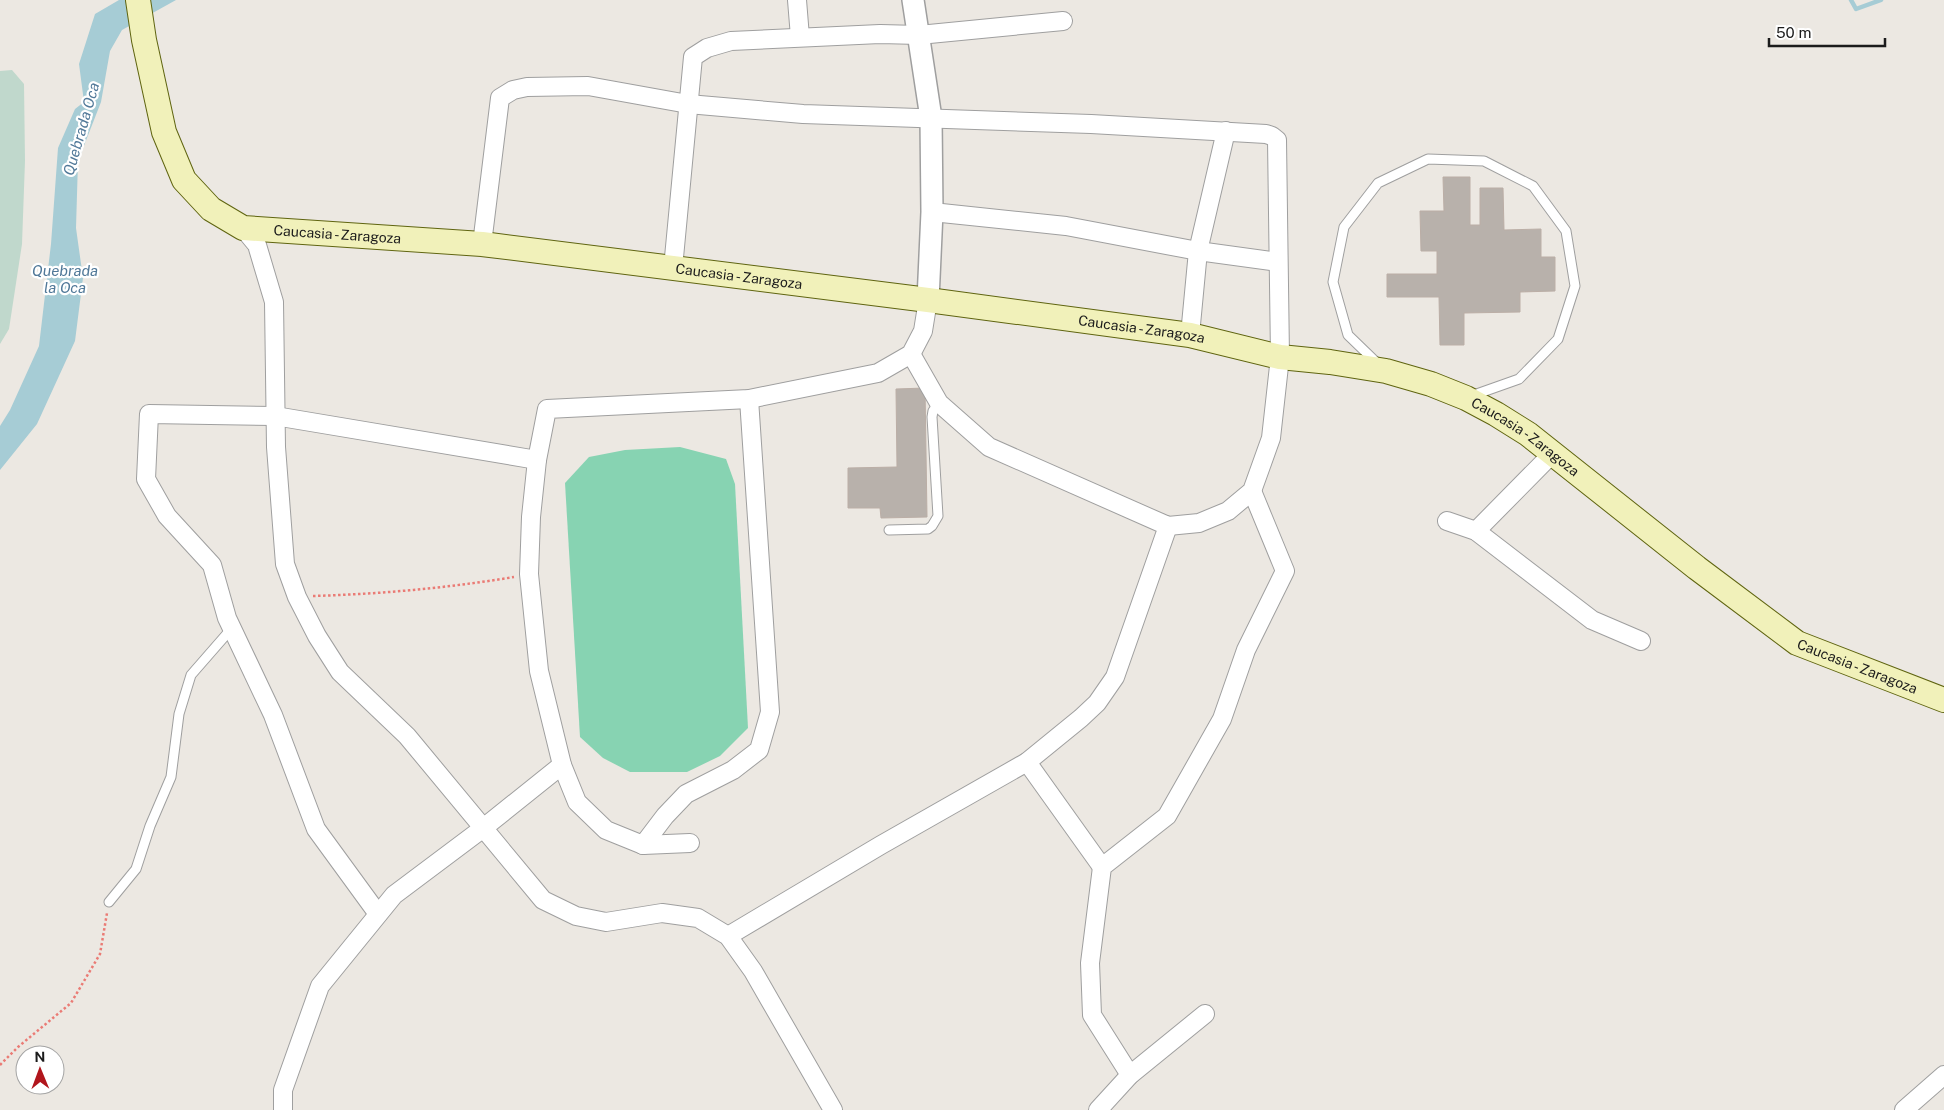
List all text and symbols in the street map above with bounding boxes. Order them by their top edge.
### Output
scale bar [1769,15,1885,47]
text: 50 m [1776,24,1811,41]
water label: Quebrada Oca [60,81,102,177]
street label: Caucasia - Zaragoza [273,222,402,247]
street label: Caucasia - Zaragoza [675,260,803,292]
water label: Quebrada la Oca [32,262,98,296]
street label: Caucasia - Zaragoza [1077,312,1207,346]
street label: Caucasia - Zaragoza [1469,394,1582,480]
street label: Caucasia - Zaragoza [1795,636,1920,697]
north arrow [15,1045,65,1095]
text: N [34,1049,45,1065]

